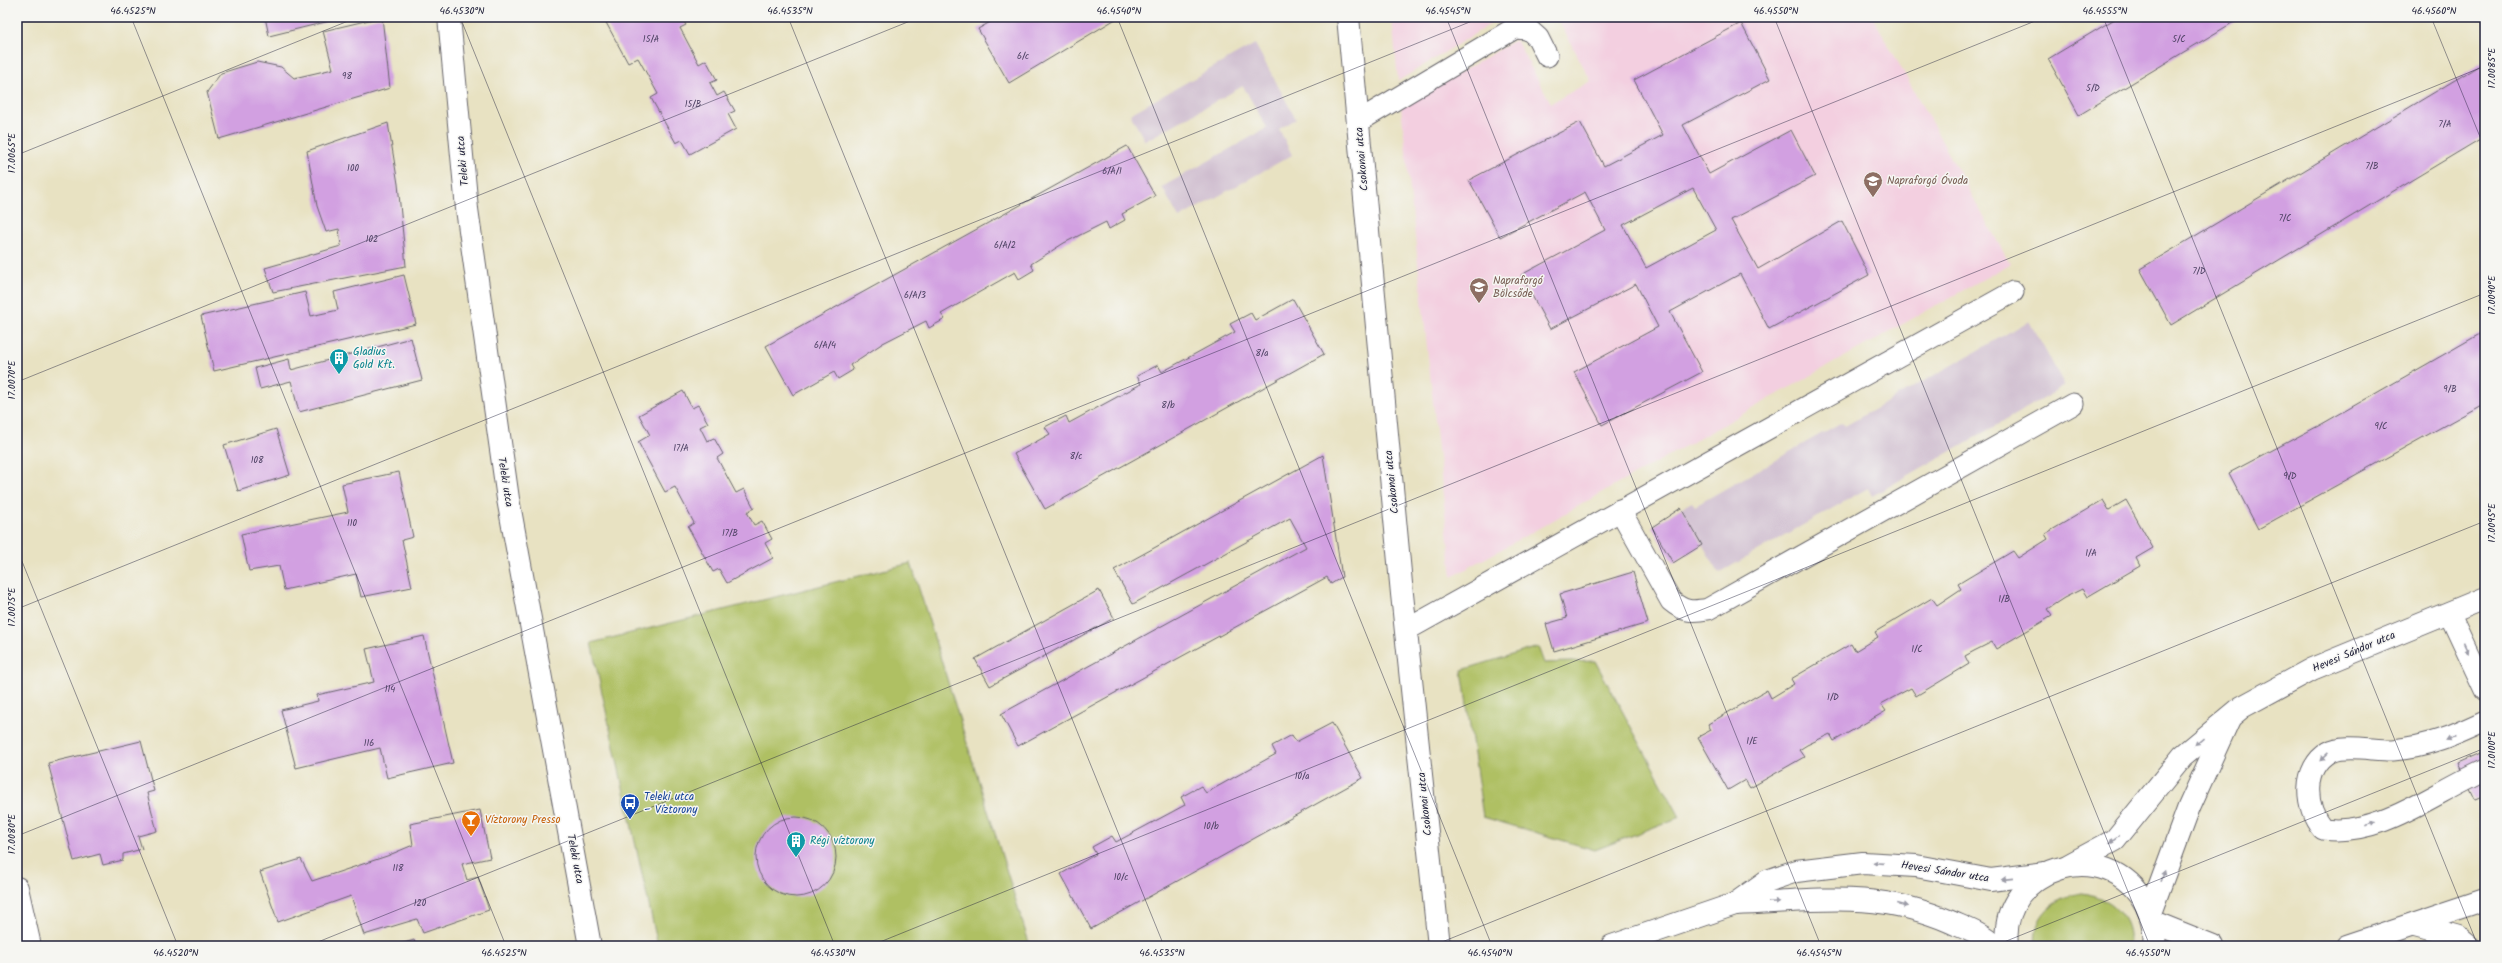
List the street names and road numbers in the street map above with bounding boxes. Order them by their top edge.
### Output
street label: Csokonai utca [1350,126,1374,192]
street label: Teleki utca [452,135,474,187]
street label: Csokonai utca [1380,449,1404,515]
street label: Teleki utca [492,456,518,508]
street label: Hevesi Sándor utca [2310,626,2398,678]
street label: Csokonai utca [1413,771,1437,837]
street label: Teleki utca [561,833,589,885]
street label: Hevesi Sándor utca [1900,856,1990,888]

